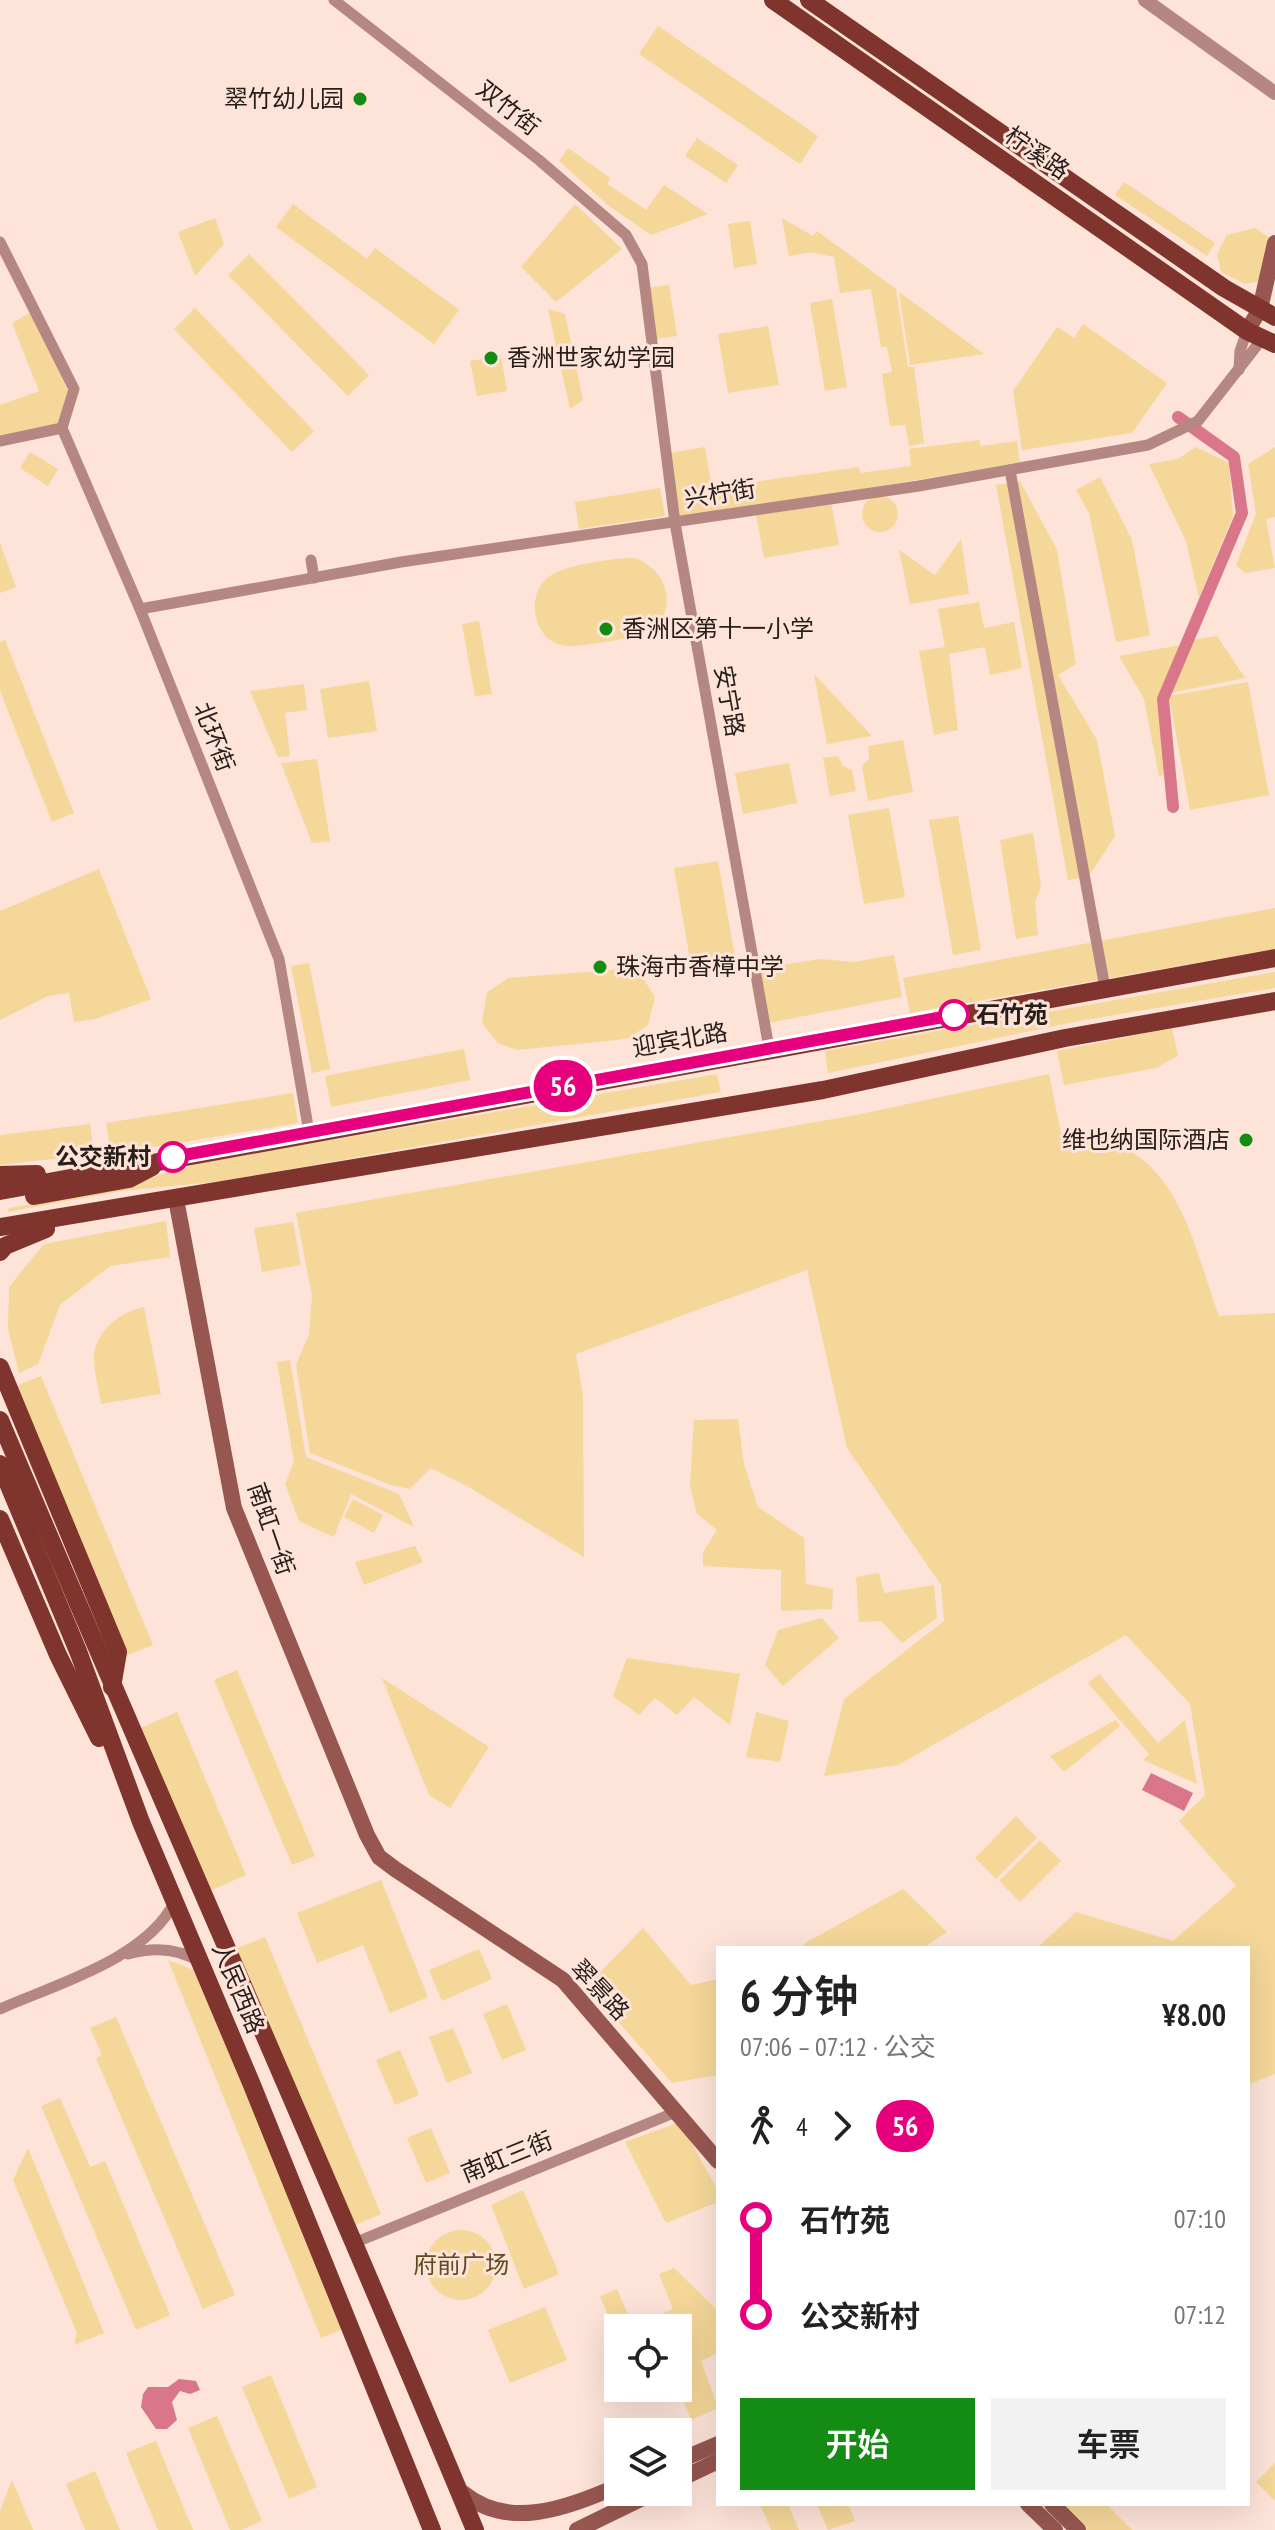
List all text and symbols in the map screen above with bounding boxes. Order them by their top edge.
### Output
street label: 双竹街 [470,73,546,142]
place label: 翠竹幼儿园 [224,83,344,114]
marker: 翠竹幼儿园 [351,90,369,108]
street label: 柠溪路 [999,119,1076,186]
place label: 香洲世家幼学园 [507,342,675,373]
marker: 香洲世家幼学园 [482,349,500,367]
street label: 兴柠街 [682,473,758,514]
place label: 香洲区第十一小学 [622,613,814,644]
marker: 香洲区第十一小学 [597,620,615,638]
street label: 安宁路 [708,663,751,739]
street label: 北环街 [187,698,242,776]
place label: 珠海市香樟中学 [616,951,784,982]
marker: 珠海市香樟中学 [591,958,609,976]
place label: 石竹苑 [976,999,1048,1030]
marker: 石竹苑 [939,1000,969,1030]
street label: 迎宾北路 [630,1016,730,1063]
line badge: 56 [527,1060,599,1112]
text: 56 [550,1067,576,1104]
place label: 维也纳国际酒店 [1062,1124,1230,1155]
marker: 维也纳国际酒店 [1237,1131,1255,1149]
place label: 公交新村 [55,1141,151,1172]
marker: 公交新村 [158,1142,188,1172]
street label: 南虹一街 [241,1478,302,1579]
street label: 人民西路 [205,1938,271,2038]
street label: 翠景路 [564,1953,636,2027]
text: 6 分钟 [740,1967,858,2024]
text: ¥8.00 [1162,1995,1226,2034]
text: 07:06 – 07:12 · 公交 [740,2030,936,2063]
icon: walk [740,2104,784,2148]
icon: forward [820,2104,864,2148]
text: 56 [892,2107,918,2144]
text: 4 [796,2110,808,2143]
street label: 南虹三街 [457,2124,557,2189]
text: 石竹苑 [800,2200,890,2239]
text: 07:10 [1174,2202,1226,2235]
park label: 府前广场 [413,2249,509,2280]
text: 公交新村 [800,2296,920,2335]
text: 07:12 [1174,2298,1226,2331]
map controls [604,2314,692,2506]
button: locate [604,2314,692,2402]
button: 开始 [740,2398,975,2490]
button: 车票 [991,2398,1226,2490]
button: layers [604,2418,692,2506]

